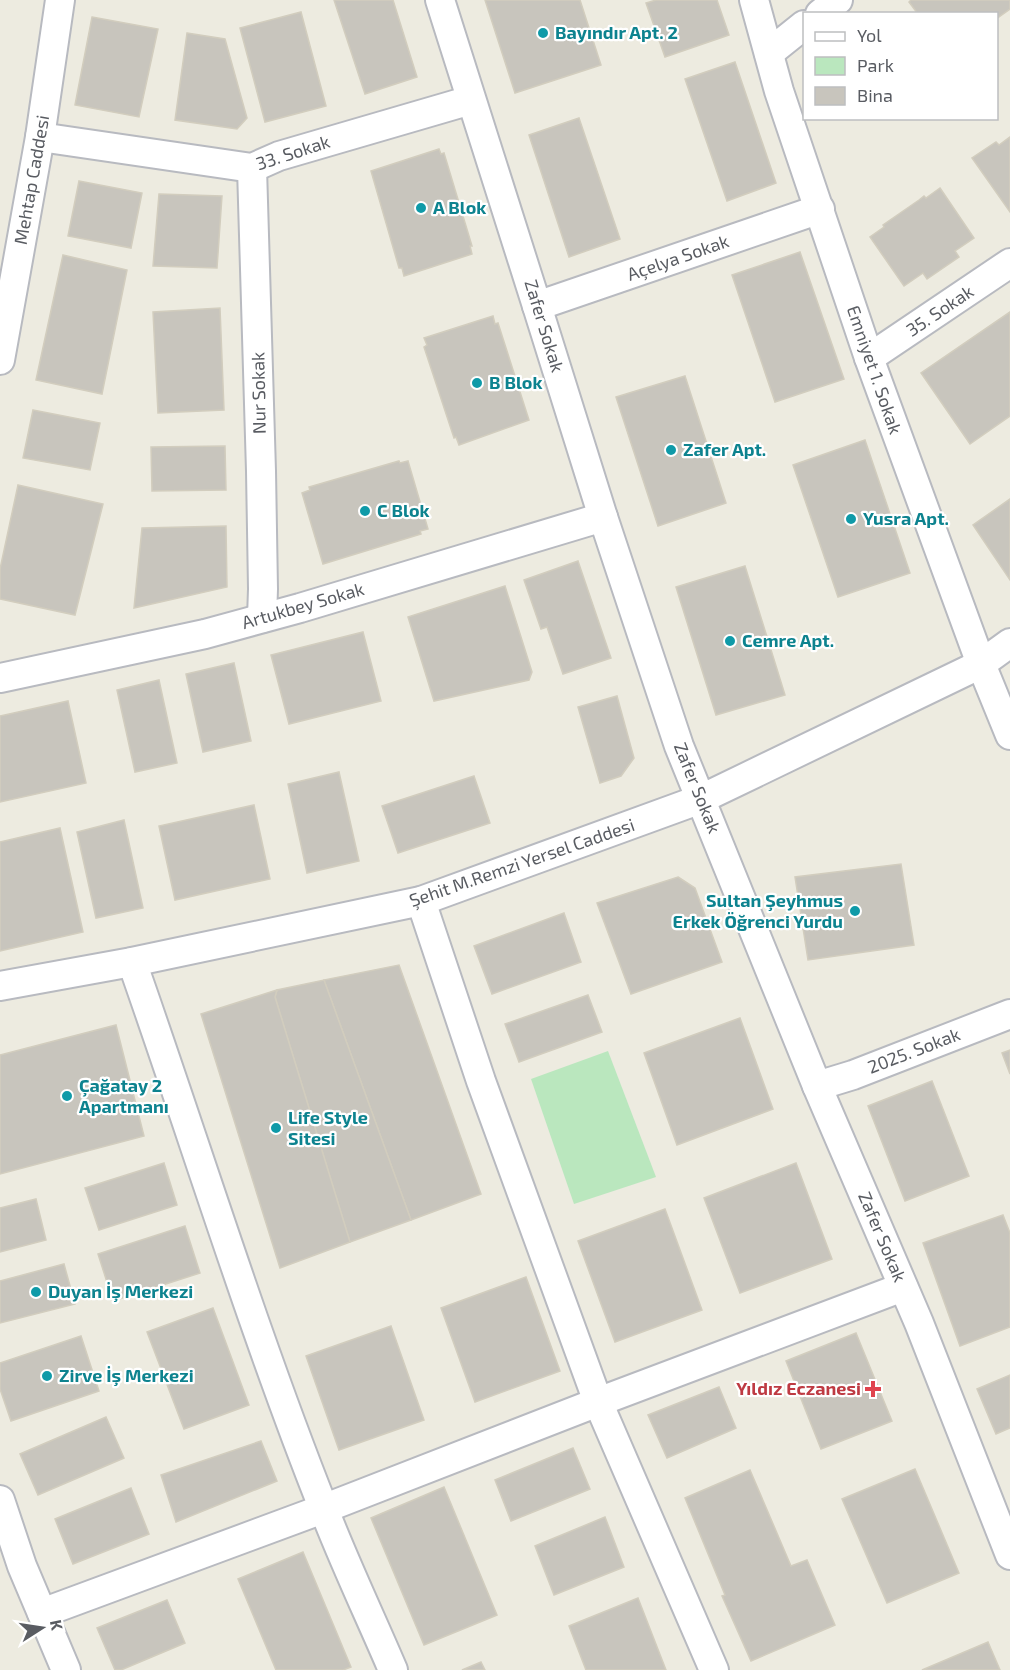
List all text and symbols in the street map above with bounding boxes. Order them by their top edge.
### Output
legend [803,12,998,120]
place label: Bayındır Apt. 2 [555,21,678,43]
text: Yol [857,24,882,46]
marker: Bayındır Apt. 2 [536,26,550,40]
text: Park [857,54,894,76]
text: Bina [857,84,893,106]
street label: Mehtap Caddesi [9,113,53,246]
street label: 33. Sokak [253,130,333,174]
place label: A Blok [433,196,486,218]
marker: A Blok [414,201,428,215]
street label: Açelya Sokak [624,229,732,286]
street label: Zafer Sokak [520,277,569,375]
street label: 35. Sokak [902,280,977,341]
street label: Emniyet 1. Sokak [843,302,907,437]
street label: Nur Sokak [246,352,270,434]
place label: B Blok [489,371,543,393]
marker: B Blok [470,376,484,390]
place label: Zafer Apt. [683,438,766,460]
marker: Zafer Apt. [664,443,678,457]
place label: C Blok [377,499,430,521]
marker: C Blok [358,504,372,518]
place label: Yusra Apt. [863,507,949,529]
marker: Yusra Apt. [844,512,858,526]
street label: Artukbey Sokak [239,577,366,633]
place label: Cemre Apt. [742,629,834,651]
marker: Cemre Apt. [723,634,737,648]
street label: Zafer Sokak [670,739,726,836]
street label: Şehit M.Remzi Yersel Caddesi [406,813,638,912]
place label: Sultan Şeyhmus Erkek Öğrenci Yurdu [673,889,843,932]
marker: Sultan Şeyhmus Erkek Öğrenci Yurdu [848,904,862,918]
street label: 2025. Sokak [864,1022,963,1078]
place label: Çağatay 2 Apartmanı [79,1074,169,1117]
marker: Çağatay 2 Apartmanı [60,1089,74,1103]
place label: Life Style Sitesi [288,1106,368,1149]
marker: Life Style Sitesi [269,1121,283,1135]
street label: Zafer Sokak [854,1188,912,1285]
place label: Duyan İş Merkezi [48,1280,193,1303]
marker: Duyan İş Merkezi [29,1285,43,1299]
place label: Zirve İş Merkezi [59,1364,194,1387]
marker: Zirve İş Merkezi [40,1369,54,1383]
place label: Yıldız Eczanesi [736,1377,861,1399]
marker: Yıldız Eczanesi [866,1382,880,1396]
north arrow [12,1598,72,1658]
text: K [47,1618,68,1633]

